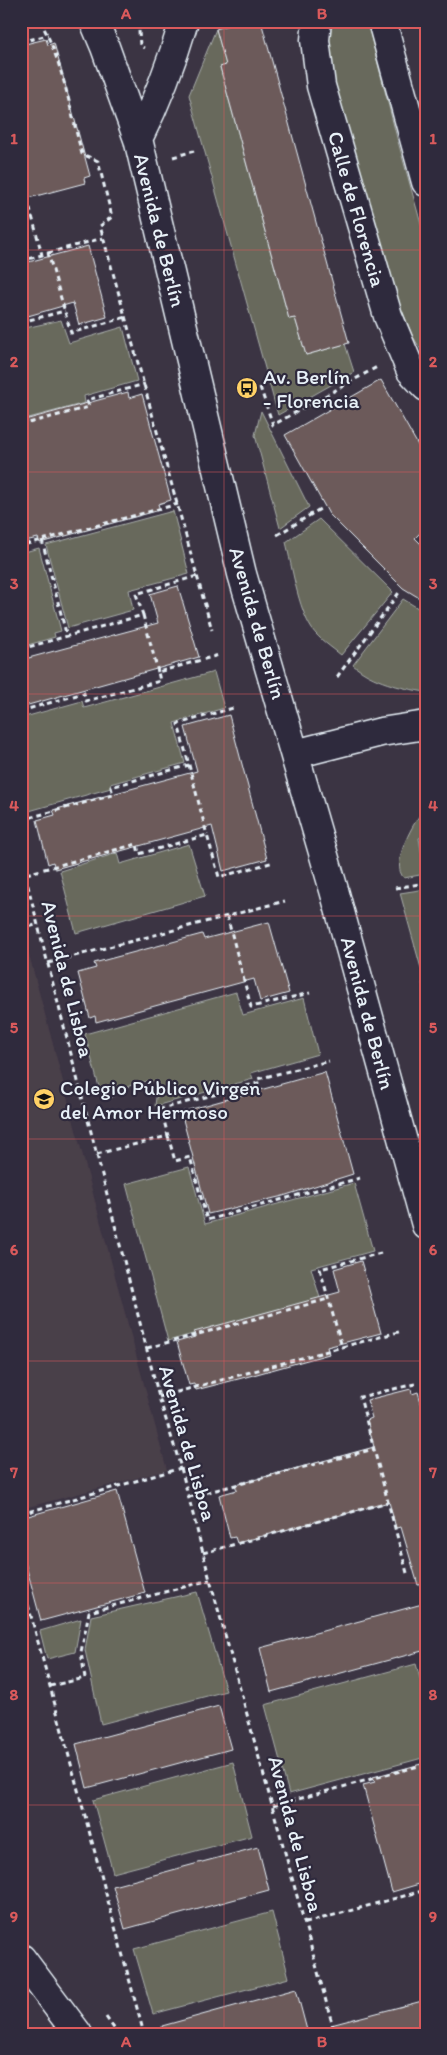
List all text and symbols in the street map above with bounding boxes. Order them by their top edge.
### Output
text: A [120,4,132,23]
text: B [317,4,328,23]
street label: Calle de Florencia [323,128,391,290]
text: 1 [10,129,18,148]
text: 1 [429,129,437,148]
street label: Avenida de Berlín [129,151,191,310]
text: 2 [10,352,19,371]
text: 2 [429,352,438,371]
place label: Av. Berlín - Florencia [263,364,360,413]
bus stop icon: Av. Berlín - Florencia [235,376,259,400]
street label: Avenida de Berlín [224,544,292,702]
text: 3 [10,574,19,593]
text: 3 [429,574,438,593]
text: 4 [9,796,19,815]
text: 4 [428,796,438,815]
street label: Avenida de Lisboa [36,898,100,1060]
street label: Avenida de Berlín [336,934,400,1092]
text: 5 [10,1018,19,1037]
text: 5 [429,1018,438,1037]
place label: Colegio Público Virgen del Amor Hermoso [60,1075,261,1124]
school or university icon: Colegio Público Virgen del Amor Hermoso [32,1087,56,1111]
text: 6 [10,1240,19,1259]
text: 6 [429,1240,438,1259]
street label: Avenida de Lisboa [154,1362,222,1524]
text: 7 [9,1463,18,1482]
text: 7 [428,1463,437,1482]
text: 8 [10,1685,19,1704]
text: 8 [429,1685,438,1704]
street label: Avenida de Lisboa [263,1753,329,1915]
text: 9 [10,1907,18,1926]
text: 9 [429,1907,437,1926]
text: A [120,2032,132,2051]
text: B [317,2032,328,2051]

